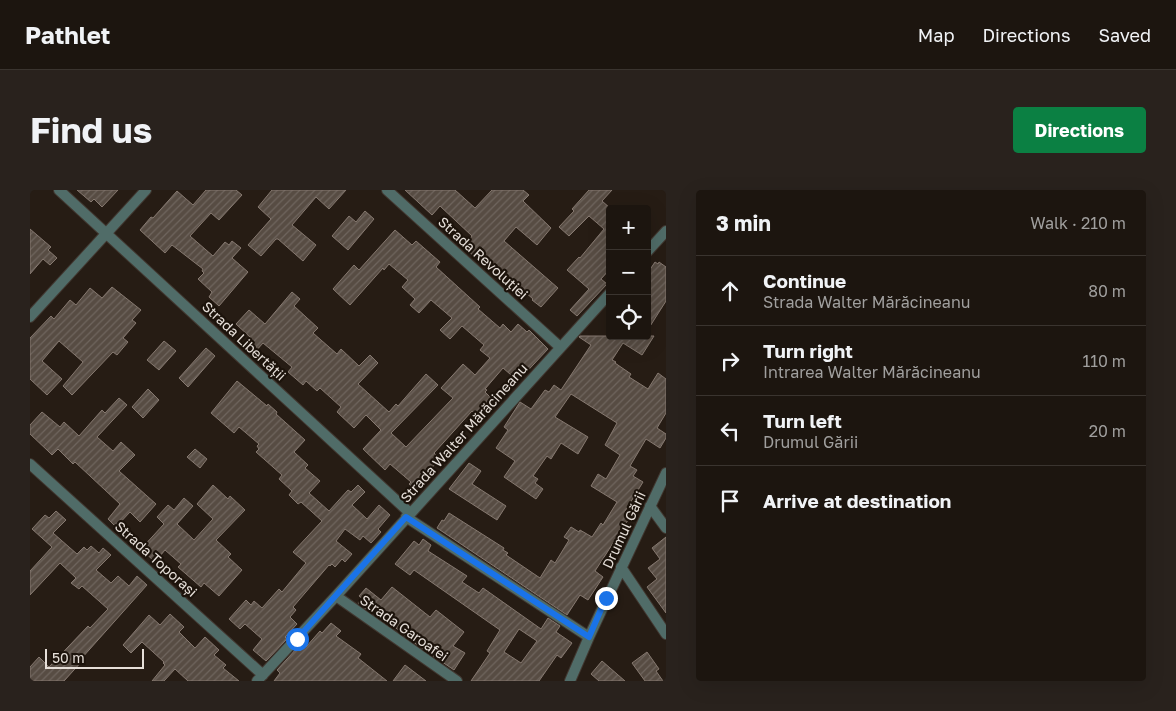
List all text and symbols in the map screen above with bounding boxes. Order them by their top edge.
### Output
text: Pathlet [25,20,110,49]
text: Map [918,24,954,46]
text: Directions [982,24,1070,46]
text: Saved [1098,24,1151,46]
button: Directions [1013,107,1146,153]
text: Find us [30,109,152,151]
map controls [606,205,651,340]
button: + [606,205,651,250]
text: 3 min [716,210,771,236]
street label: Strada Revoluției [435,213,532,302]
text: Walk · 210 m [1030,213,1126,233]
button: − [606,250,651,295]
text: Continue [763,269,846,292]
icon: ahead [716,277,744,305]
text: 80 m [1088,281,1126,301]
text: Strada Walter Mărăcineanu [763,292,970,312]
button: locate [606,295,651,340]
street label: Strada Libertății [199,297,290,384]
text: Turn right [763,339,853,362]
icon: right [716,347,744,375]
text: 110 m [1082,351,1126,371]
street label: Strada Walter Mărăcineanu [397,360,531,506]
text: Intrarea Walter Mărăcineanu [763,362,981,382]
text: Turn left [763,409,842,432]
icon: left [716,417,744,445]
text: 20 m [1089,421,1126,441]
text: Drumul Gării [763,432,858,452]
icon: arrive [716,487,744,515]
street label: Drumul Gării [598,488,649,571]
text: Arrive at destination [763,489,951,512]
street label: Strada Toporași [112,517,201,600]
route end [595,587,618,610]
street label: Strada Garoafei [357,591,452,664]
route start [286,628,309,651]
scale bar [45,646,144,669]
text: 50 m [52,649,85,666]

